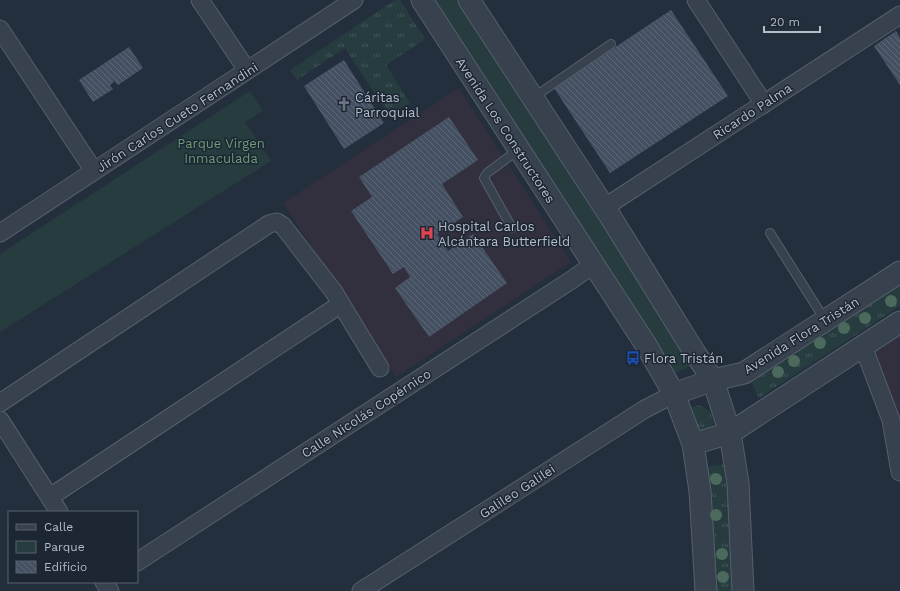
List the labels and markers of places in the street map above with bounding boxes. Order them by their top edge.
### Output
place label: Cáritas Parroquial [355,90,419,120]
church icon: Cáritas Parroquial [336,96,352,112]
place label: Hospital Carlos Alcántara Butterfield [438,219,570,249]
hospital icon: Hospital Carlos Alcántara Butterfield [419,225,435,241]
bus stop icon: Flora Tristán [625,350,641,366]
place label: Flora Tristán [644,351,723,366]

